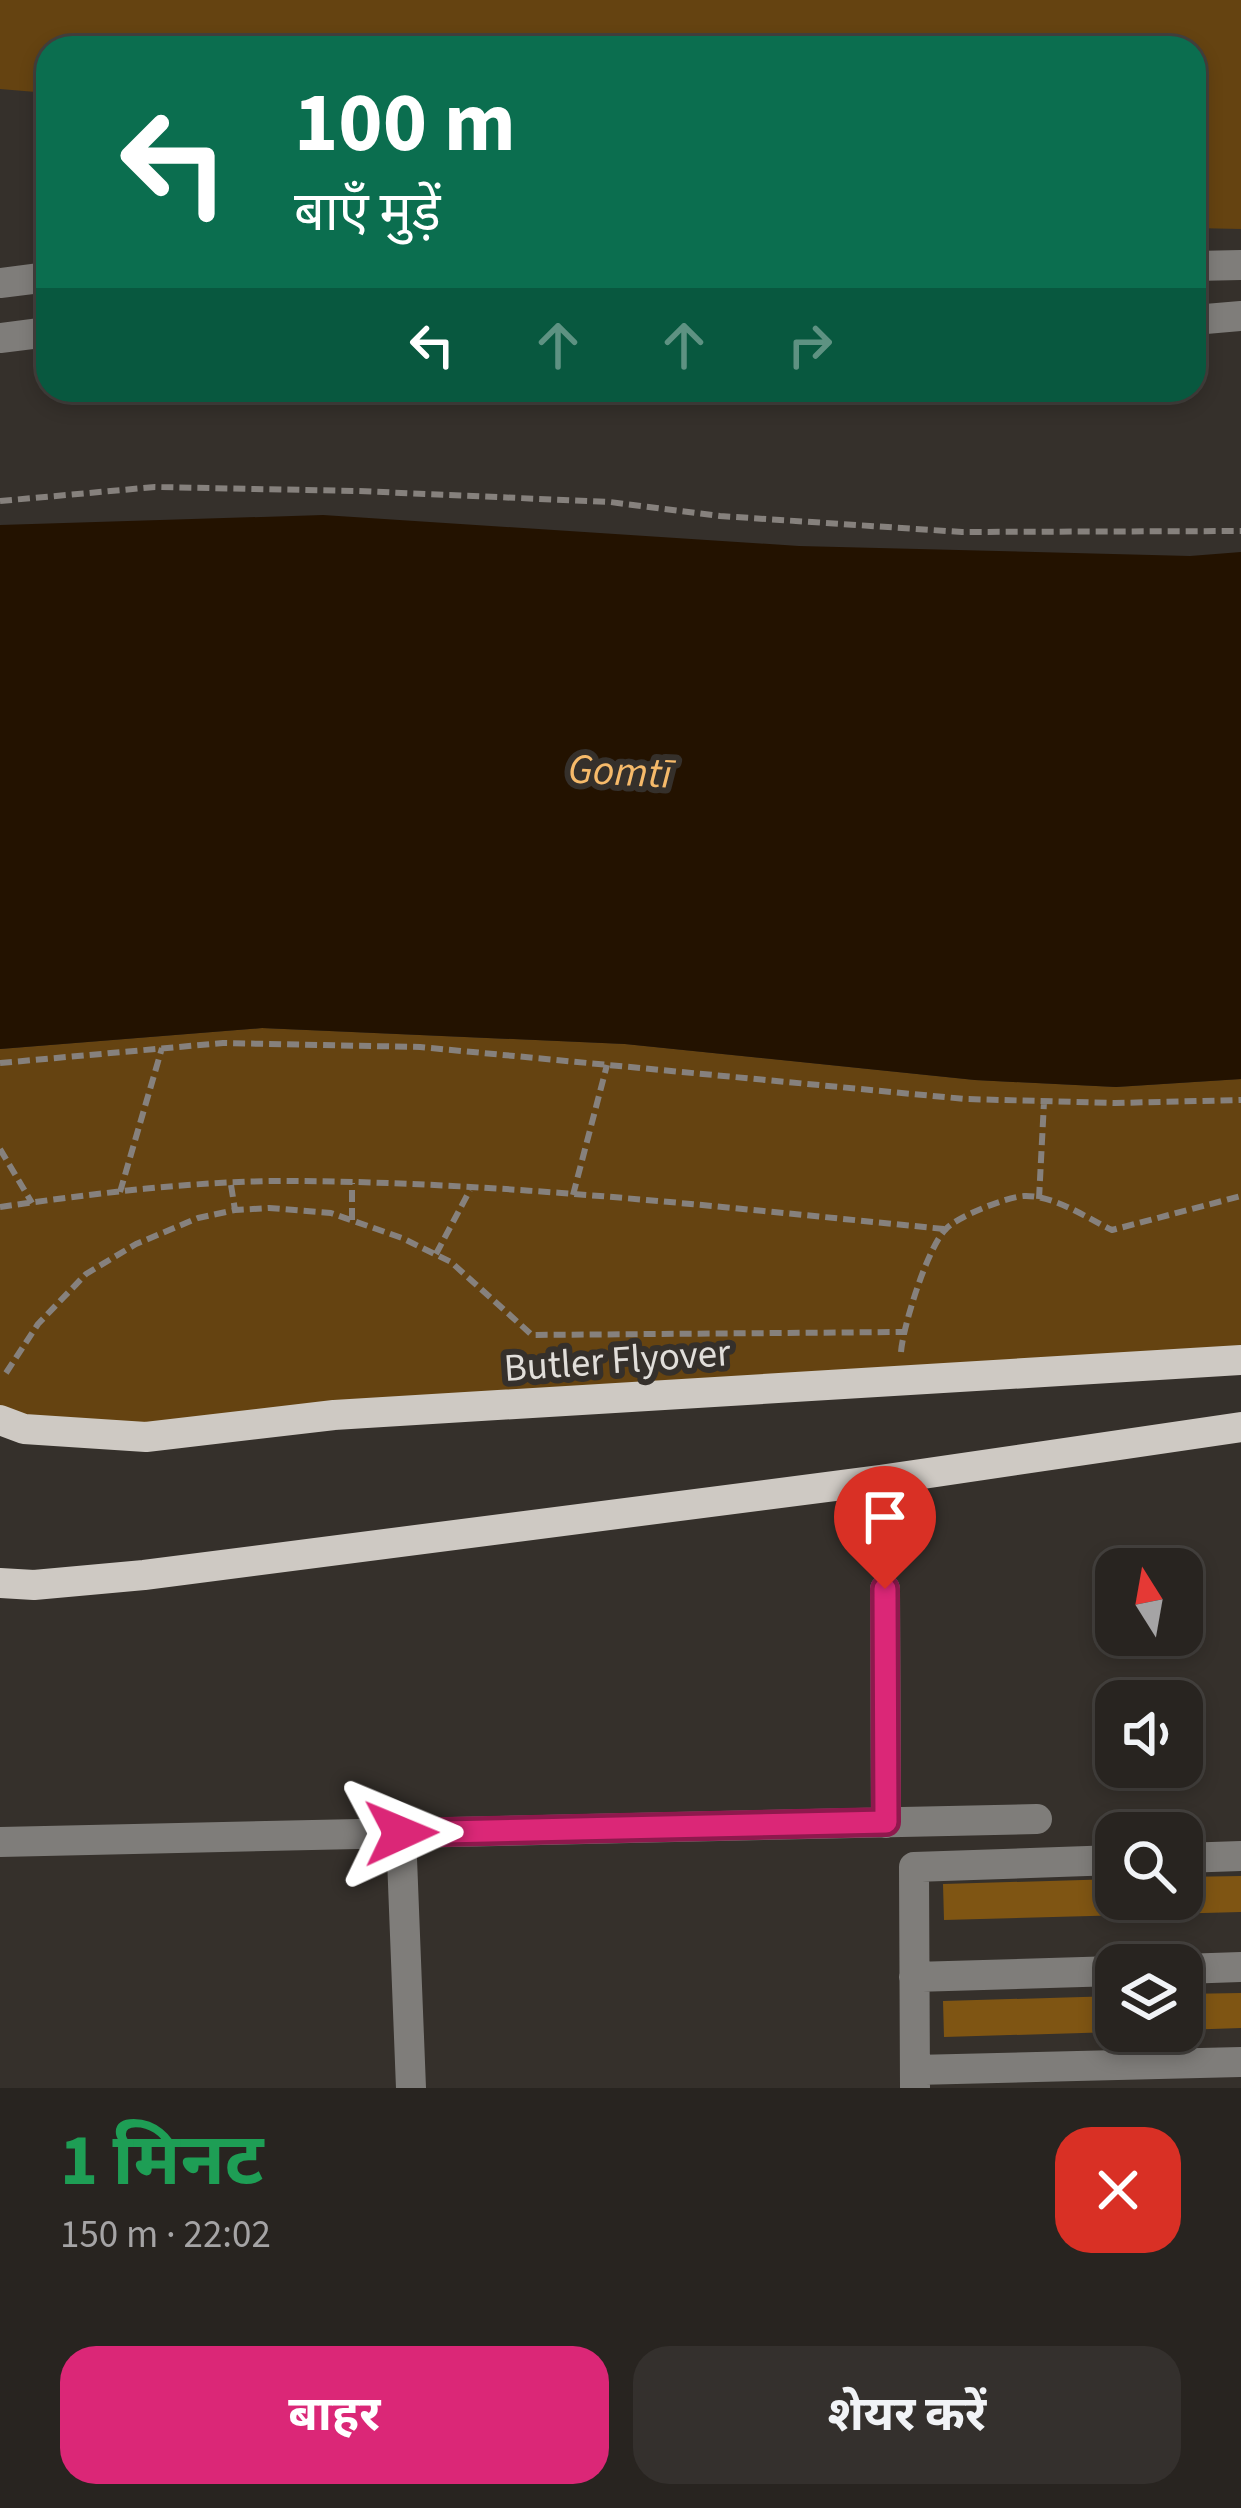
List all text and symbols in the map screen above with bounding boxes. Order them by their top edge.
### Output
text: 100 m [294,64,516,184]
icon: left [96,84,252,240]
text: बाएँ मुड़ें [294,175,441,252]
icon: left [399,312,465,378]
icon: ahead [525,312,591,378]
icon: ahead [651,312,717,378]
icon: right [777,312,843,378]
water label: Gomtī [567,739,677,805]
street label: Butler Flyover [502,1325,733,1397]
pin [834,1466,936,1589]
icon: arrive [852,1484,918,1550]
north arrow [1095,1548,1203,1656]
map controls [1095,1548,1203,2052]
button: sound [1095,1680,1203,1788]
position arrow [338,1770,464,1896]
button: search [1095,1812,1203,1920]
button: layers [1095,1944,1203,2052]
text: 1 मिनट [60,2110,264,2213]
button: close [1055,2127,1181,2253]
text: 150 m · 22:02 [60,2207,271,2263]
button: बाहर [60,2346,609,2484]
button: शेयर करें [633,2346,1181,2484]

